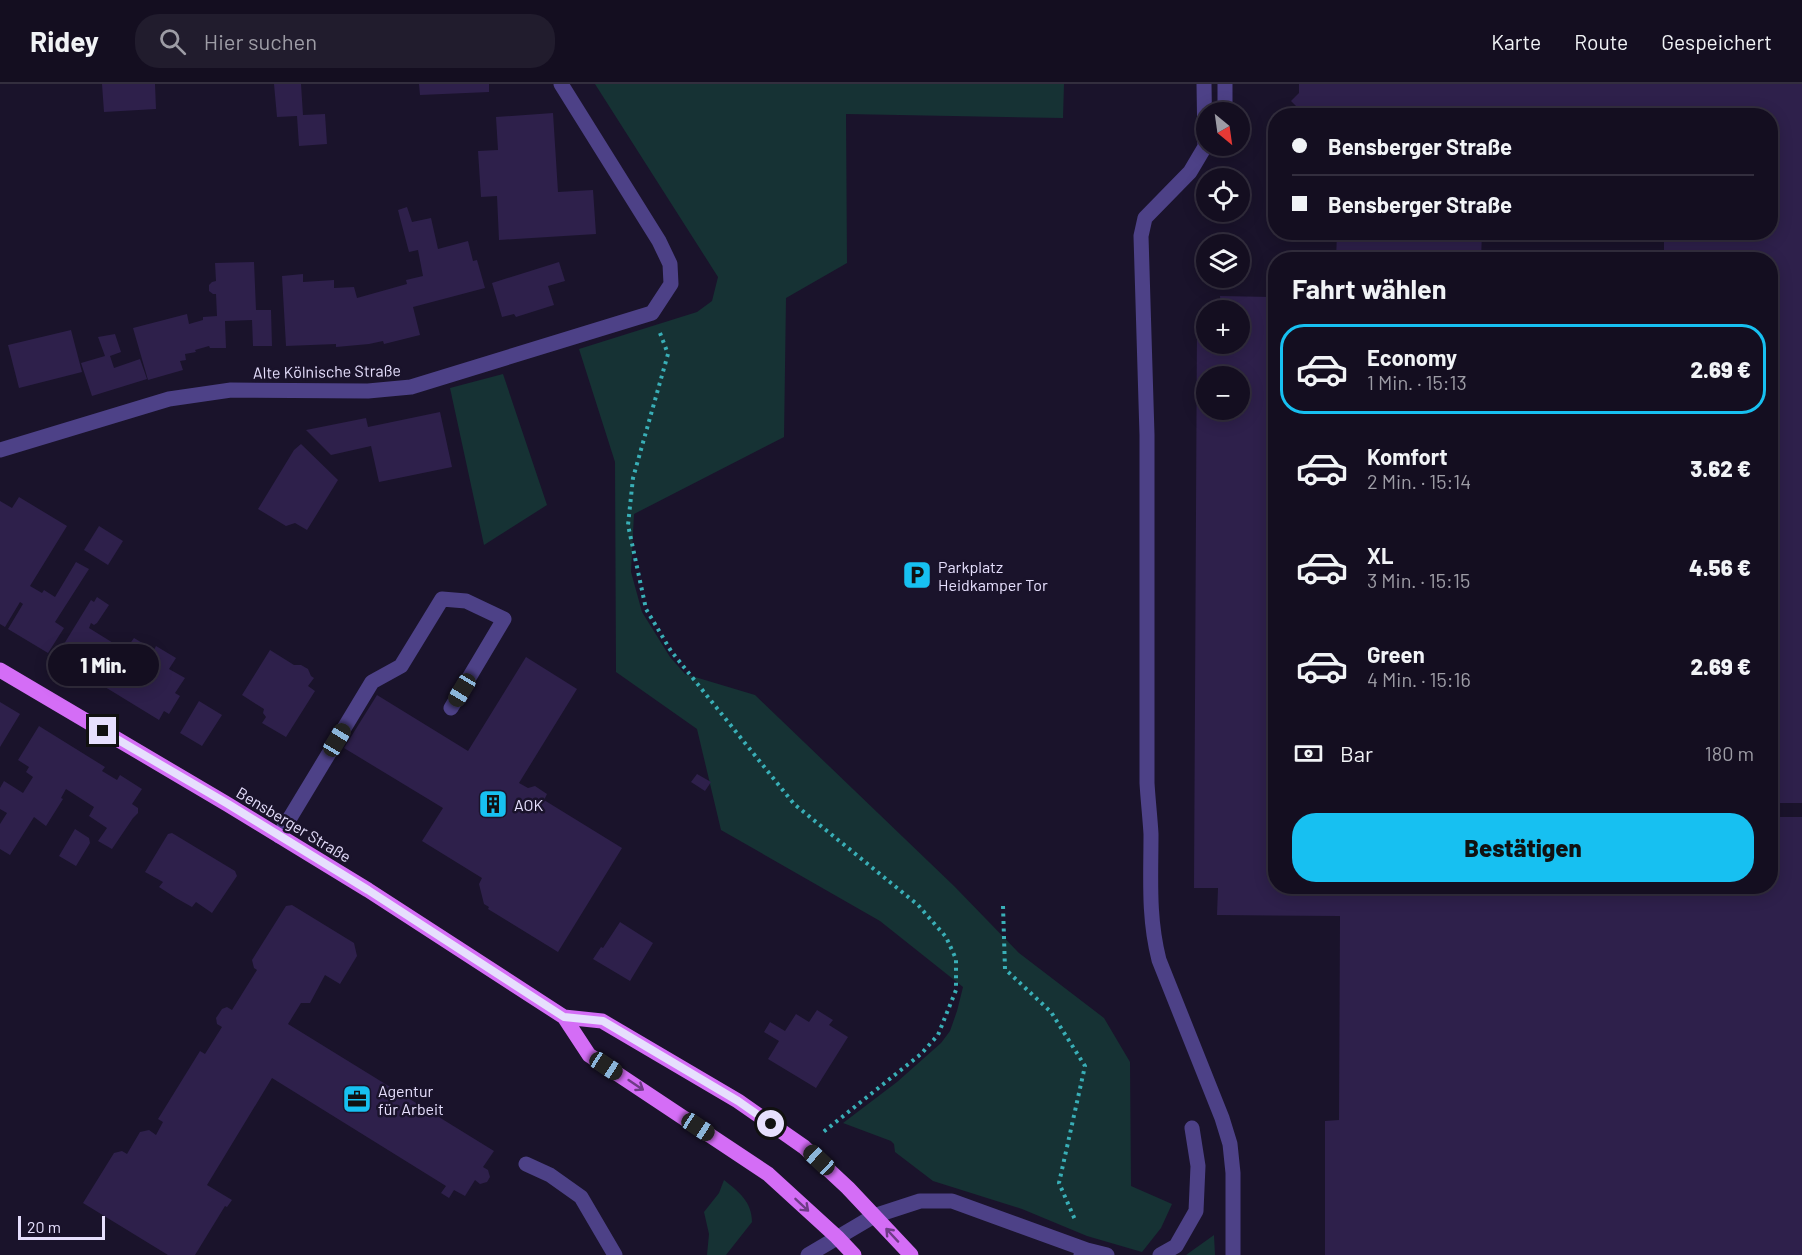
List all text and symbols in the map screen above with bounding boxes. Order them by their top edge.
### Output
search box [135,14,555,68]
text: Ridey [30,24,99,58]
icon: search [156,25,189,58]
text: Hier suchen [204,28,317,54]
text: Karte [1491,29,1541,54]
text: Route [1574,29,1628,54]
text: Gespeichert [1661,29,1772,54]
north arrow [1196,102,1250,156]
map controls [1196,102,1250,420]
text: Bensberger Straße [1328,133,1512,159]
button: locate [1196,168,1250,222]
text: Bensberger Straße [1328,191,1512,217]
button: layers [1196,234,1250,288]
text: Fahrt wählen [1292,272,1447,304]
button: + [1196,300,1250,354]
icon: car [1295,342,1349,396]
text: Economy [1367,344,1457,370]
text: 2.69 € [1691,356,1751,382]
street label: Alte Kölnische Straße [253,360,401,382]
button: − [1196,366,1250,420]
text: 1 Min. · 15:13 [1367,370,1467,394]
icon: car [1295,441,1349,495]
text: Komfort [1367,443,1448,469]
text: 3.62 € [1690,455,1751,481]
text: 2 Min. · 15:14 [1367,469,1471,493]
icon: car [1295,540,1349,594]
text: XL [1367,542,1393,568]
text: 4.56 € [1689,554,1751,580]
place label: Parkplatz Heidkamper Tor [938,557,1048,594]
parking icon: Parkplatz Heidkamper Tor [901,559,933,591]
text: 3 Min. · 15:15 [1367,568,1470,592]
icon: car [1295,639,1349,693]
text: Green [1367,641,1425,667]
callout: 1 Min. [48,644,158,686]
text: 1 Min. [80,653,127,677]
text: 2.69 € [1691,653,1751,679]
text: 4 Min. · 15:16 [1367,667,1471,691]
car [445,670,479,710]
route end [89,717,116,744]
car [320,720,354,760]
icon: cash [1292,737,1325,770]
text: Bar [1340,740,1373,766]
text: 180 m [1705,741,1754,765]
street label: Bensberger Straße [233,782,355,866]
building icon: AOK [477,788,509,820]
place label: AOK [514,795,543,814]
button: Bestätigen [1292,813,1754,882]
car [586,1049,626,1083]
one-way arrow [627,1079,643,1091]
place label: Agentur für Arbeit [378,1081,444,1118]
office icon: Agentur für Arbeit [341,1083,373,1115]
car [678,1110,718,1144]
route start [757,1110,784,1137]
car [800,1141,838,1179]
one-way arrow [795,1198,810,1212]
scale bar [18,1213,105,1240]
text: 20 m [27,1217,61,1236]
one-way arrow [885,1228,900,1243]

